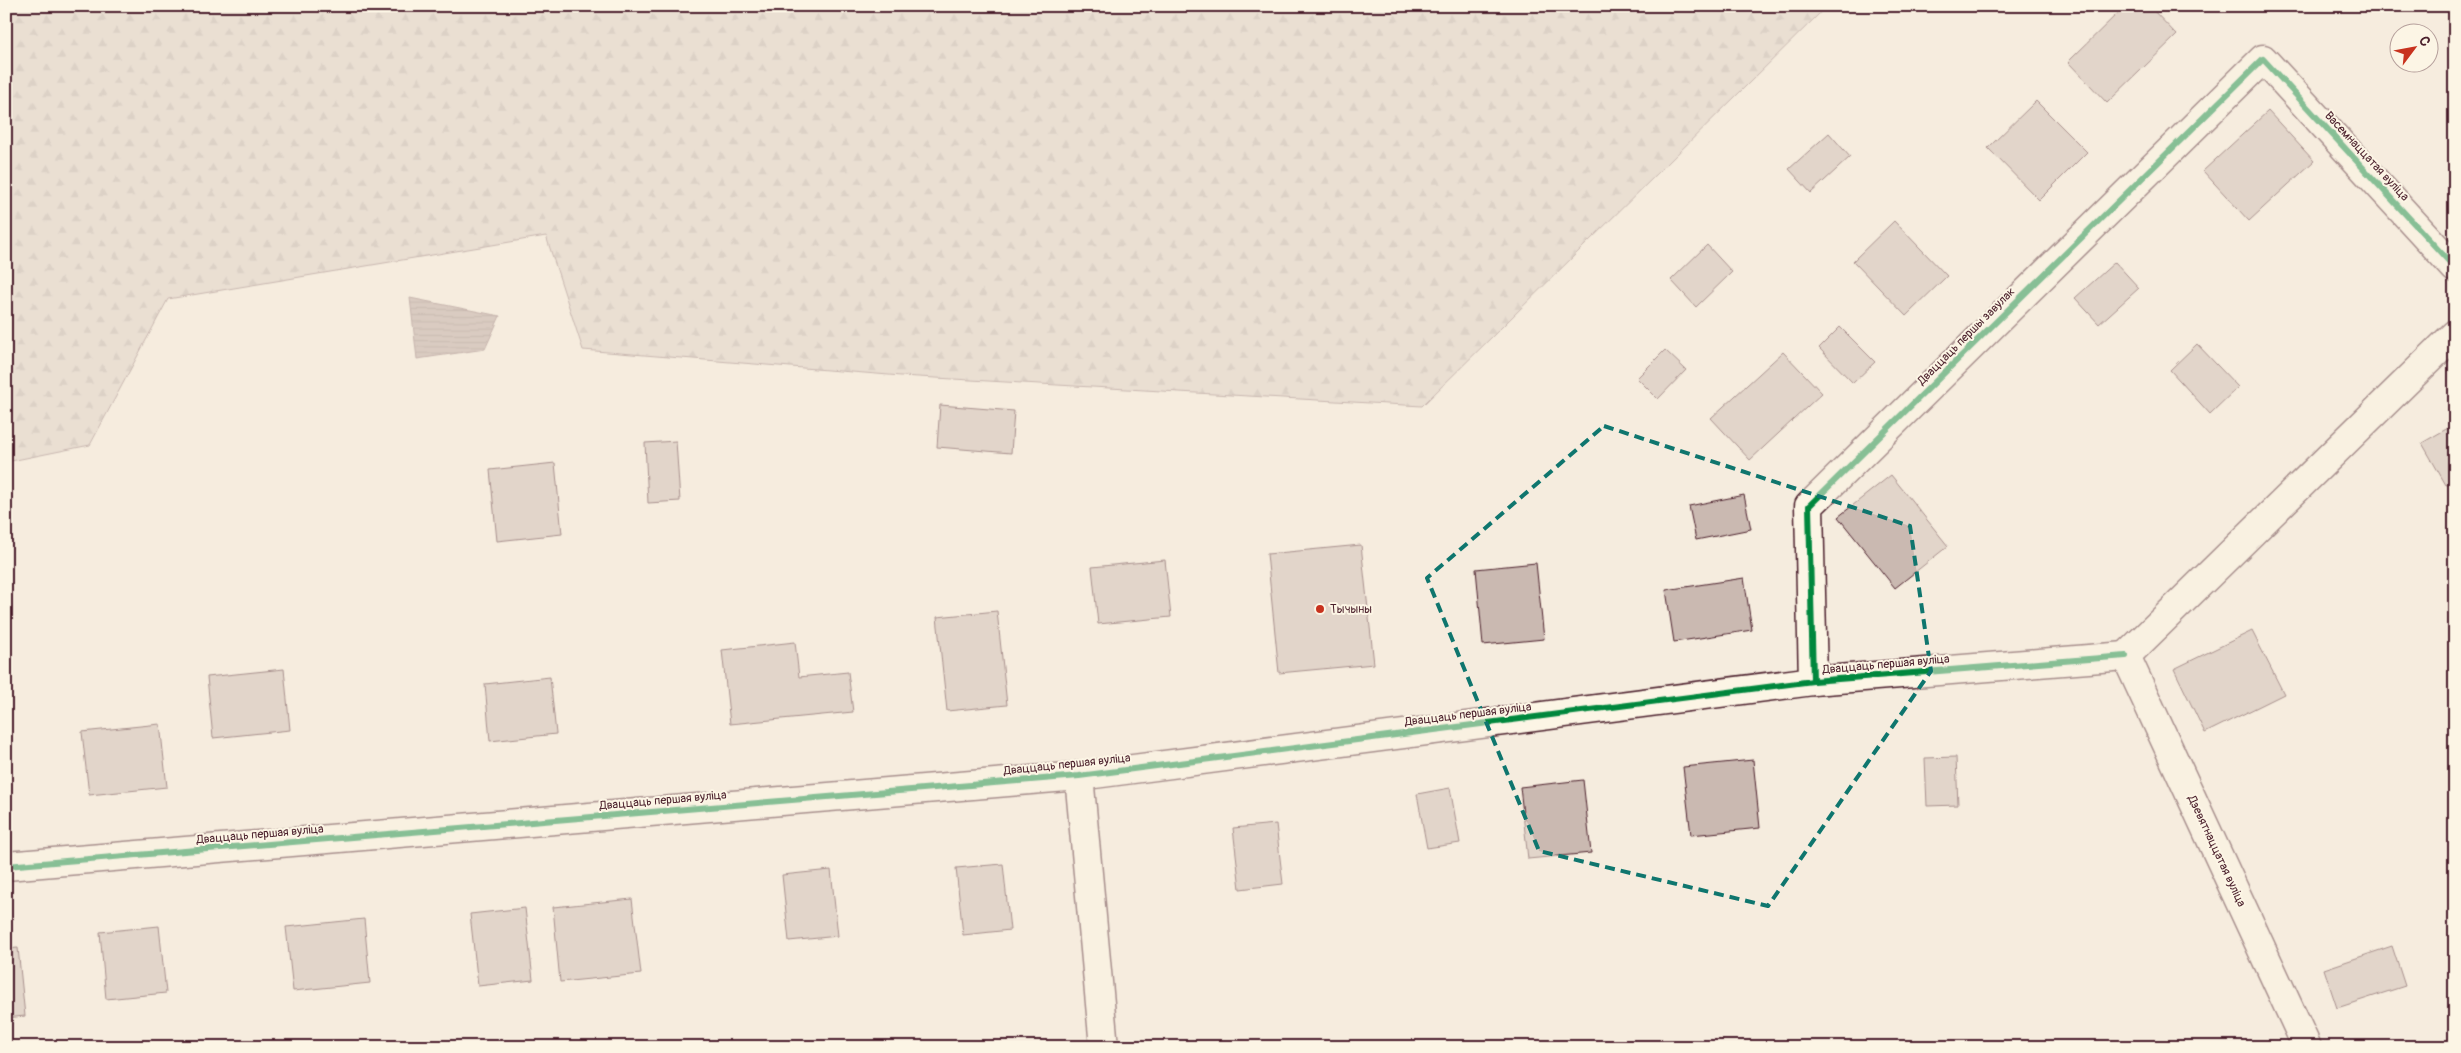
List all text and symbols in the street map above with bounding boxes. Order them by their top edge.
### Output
north arrow [2388,22,2438,72]
text: С [2415,33,2434,50]
street label: Васемнаццатая вуліца [2321,108,2412,205]
street label: Дваццаць першы завулак [1914,284,2018,389]
place label: Тычыны [1330,602,1372,617]
marker: Тычыны [1314,603,1326,615]
street label: Дваццаць першая вуліца [1821,651,1951,678]
street label: Дваццаць першая вуліца [1403,699,1533,730]
street label: Дваццаць першая вуліца [1002,750,1132,779]
street label: Дваццаць першая вуліца [598,787,728,814]
street label: Дзевятнаццатая вуліца [2184,792,2249,910]
street label: Дваццаць першая вуліца [195,821,325,848]

